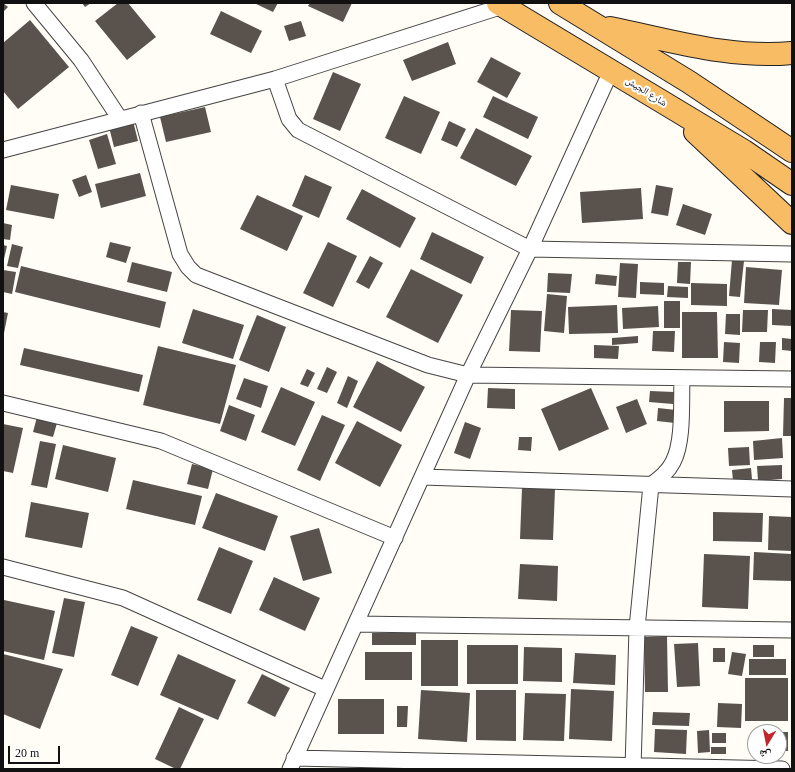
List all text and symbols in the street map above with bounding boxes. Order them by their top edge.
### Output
street label: شارع الجيش [623,75,669,109]
north arrow [747,724,787,764]
scale bar [10,738,62,764]
text: 20 m [15,746,39,760]
text: ش [758,748,772,762]

